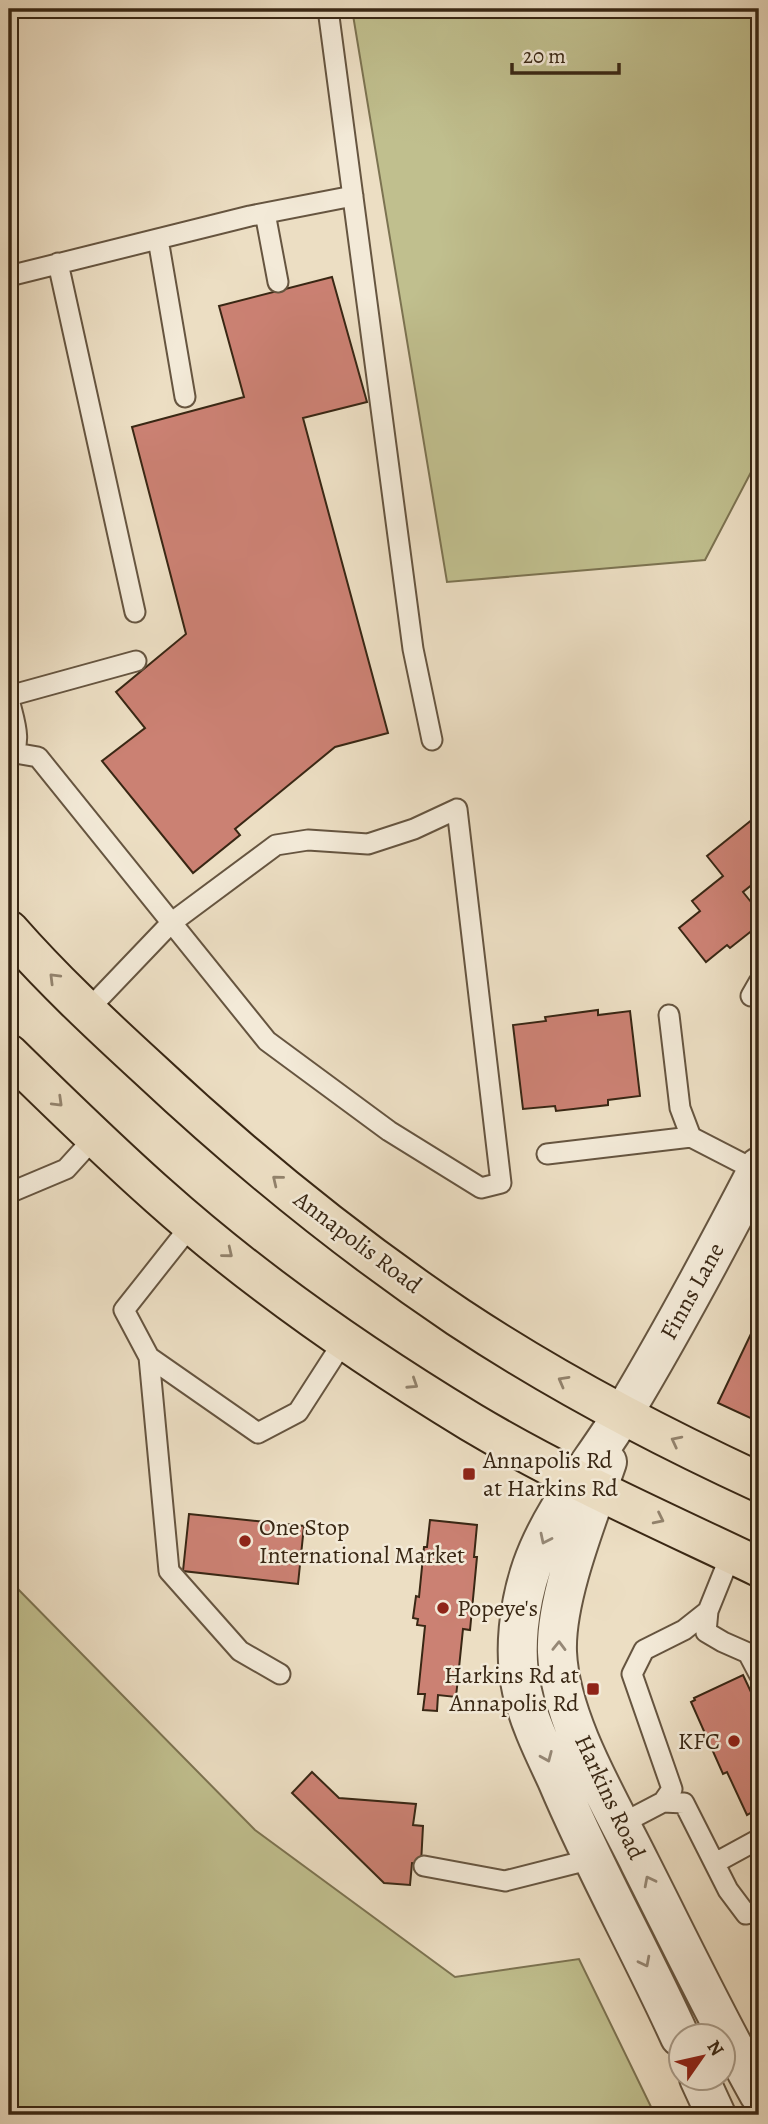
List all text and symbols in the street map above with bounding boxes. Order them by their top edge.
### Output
scale bar [512,32,619,76]
text: 20 m [523,42,566,70]
one-way arrow [50,973,63,986]
one-way arrow [50,1093,63,1106]
one-way arrow [272,1176,284,1189]
street label: Annapolis Road [287,1183,429,1301]
street label: Finns Lane [652,1237,732,1345]
one-way arrow [219,1245,232,1257]
one-way arrow [406,1376,419,1389]
one-way arrow [558,1376,570,1389]
one-way arrow [671,1436,683,1450]
place label: Annapolis Rd at Harkins Rd [482,1444,618,1504]
marker: Annapolis Rd at Harkins Rd [461,1466,477,1482]
place label: One Stop International Market [259,1511,465,1571]
one-way arrow [652,1511,664,1525]
one-way arrow [540,1532,554,1544]
marker: One Stop International Market [237,1533,253,1549]
place label: Popeye's [457,1592,538,1624]
marker: Popeye's [435,1600,451,1616]
one-way arrow [551,1640,566,1651]
place label: Harkins Rd at Annapolis Rd [444,1659,579,1719]
marker: Harkins Rd at Annapolis Rd [585,1681,601,1697]
place label: KFC [678,1725,720,1757]
street label: Harkins Road [567,1729,653,1865]
marker: KFC [726,1733,742,1749]
one-way arrow [539,1750,553,1762]
one-way arrow [644,1876,658,1888]
one-way arrow [637,1955,651,1967]
north arrow [666,2022,736,2092]
text: N [701,2035,730,2061]

